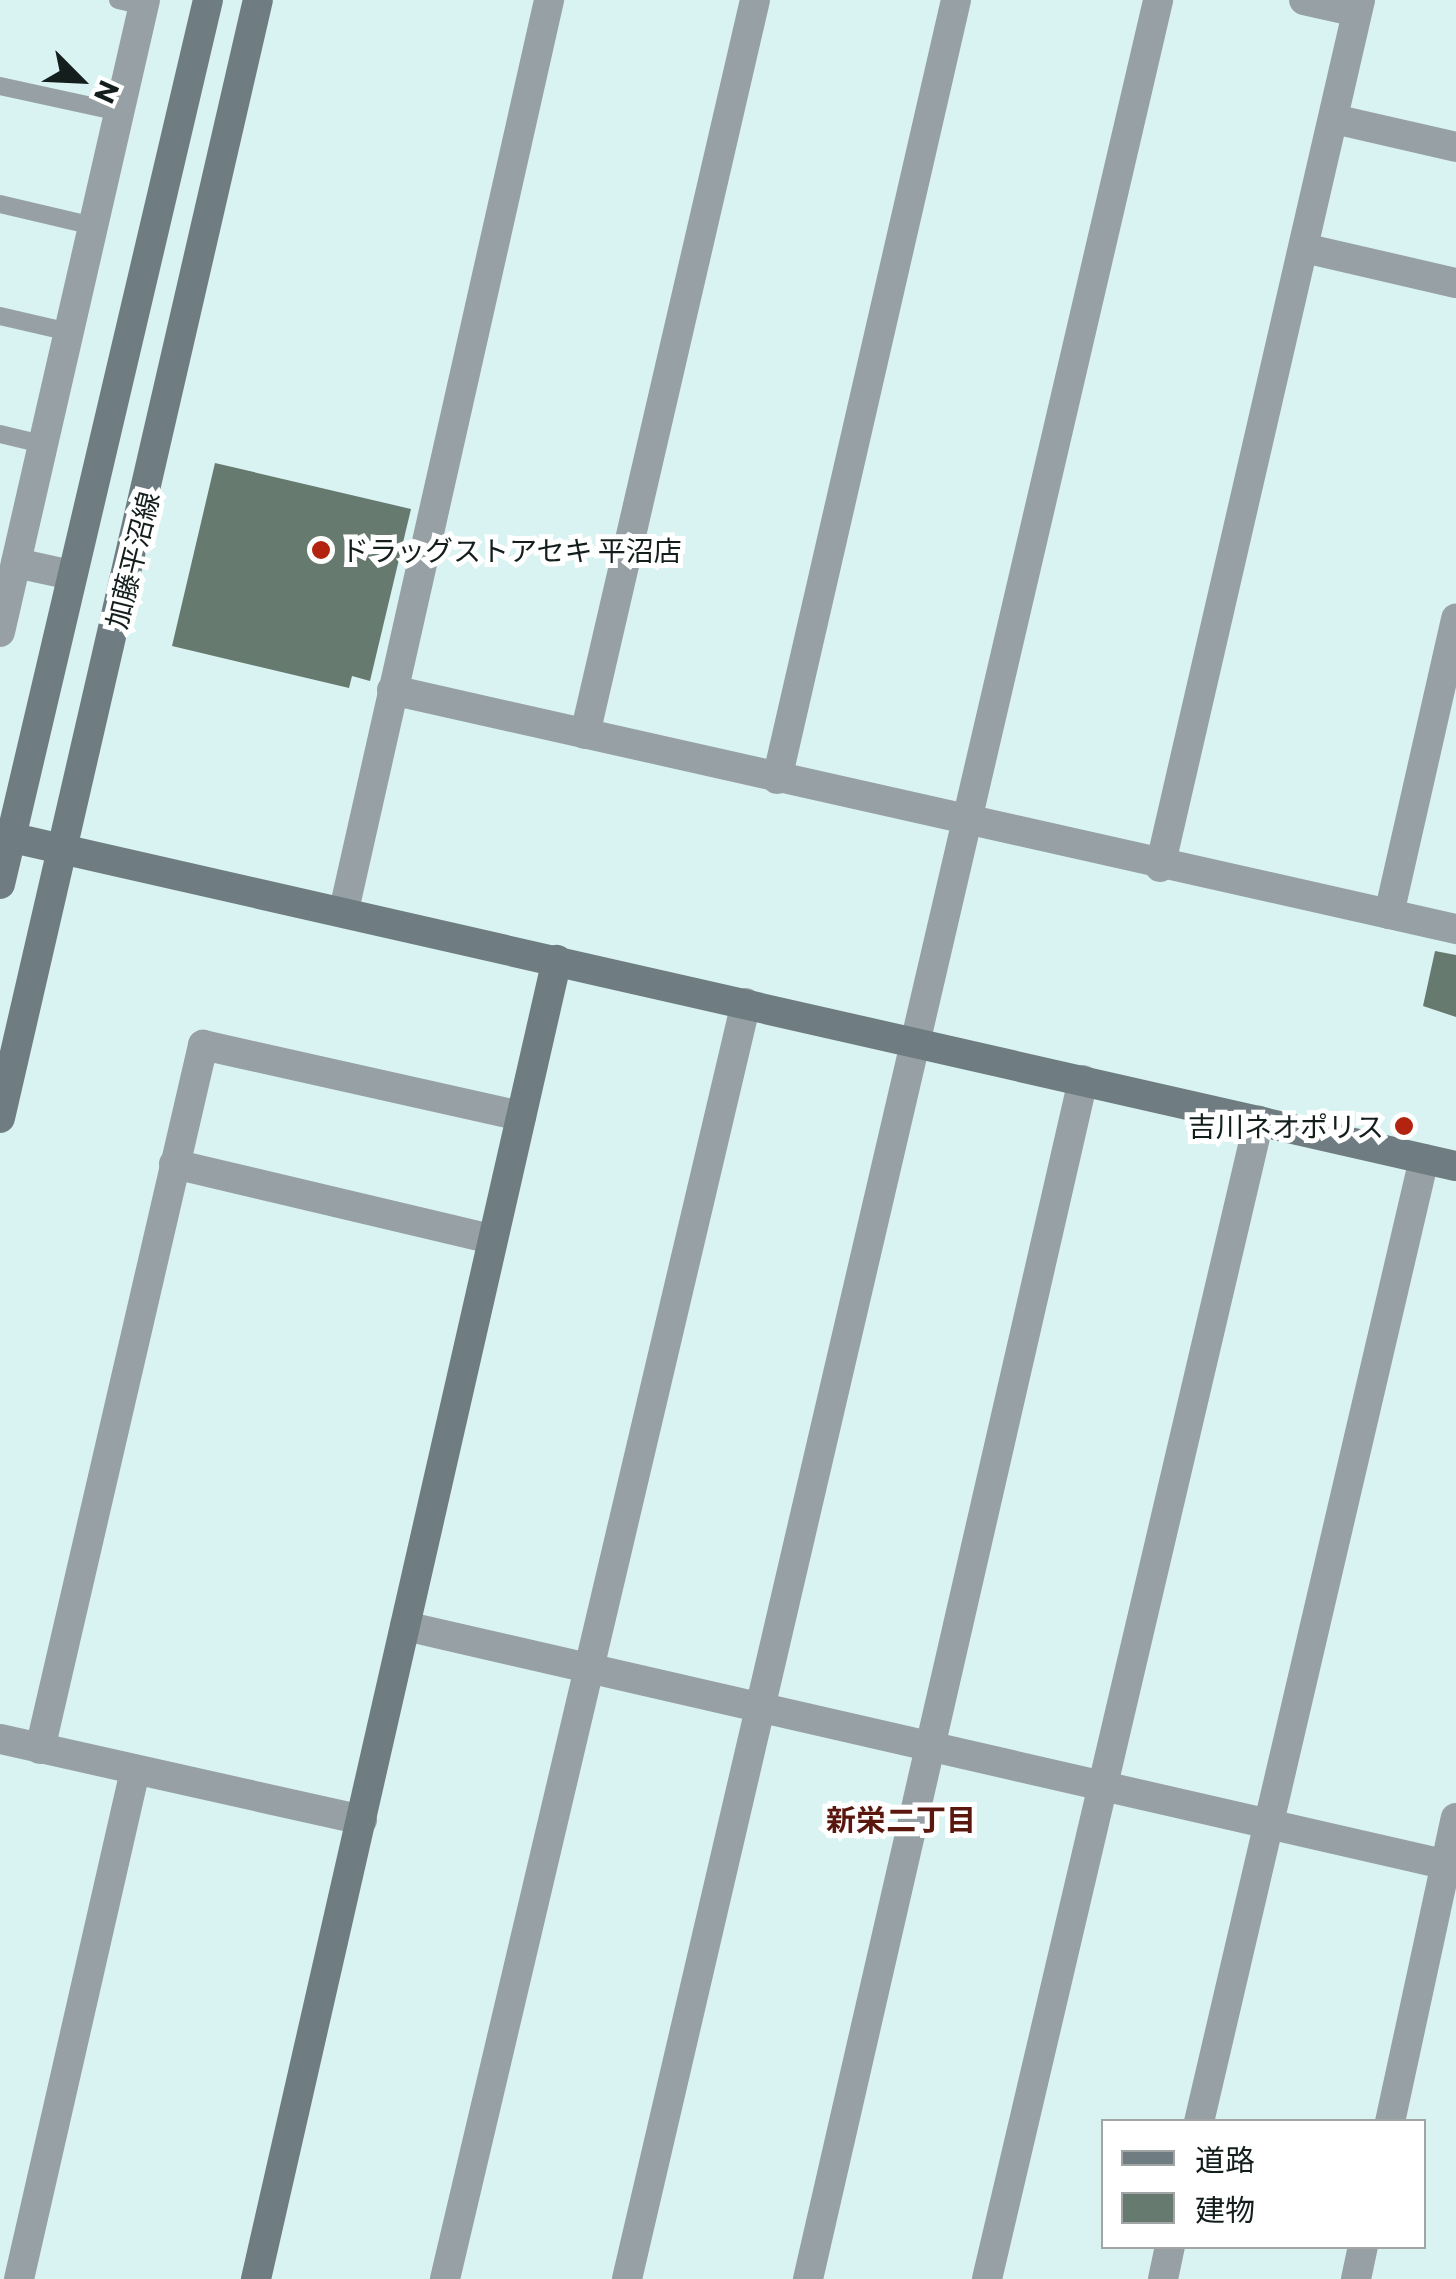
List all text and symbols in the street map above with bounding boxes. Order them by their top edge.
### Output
north arrow [30,30,130,130]
text: N [88,76,127,109]
street label: 加藤平沼線 [99,488,165,632]
place label: ドラッグストアセキ 平沼店 [341,533,682,567]
marker: ドラッグストアセキ 平沼店 [310,539,332,561]
place label: 吉川ネオポリス [1188,1109,1384,1143]
marker: 吉川ネオポリス [1393,1115,1415,1137]
district label: 新栄二丁目 [826,1801,976,1837]
legend [1101,2119,1426,2249]
text: 道路 [1195,2140,1255,2177]
text: 建物 [1195,2190,1255,2227]

